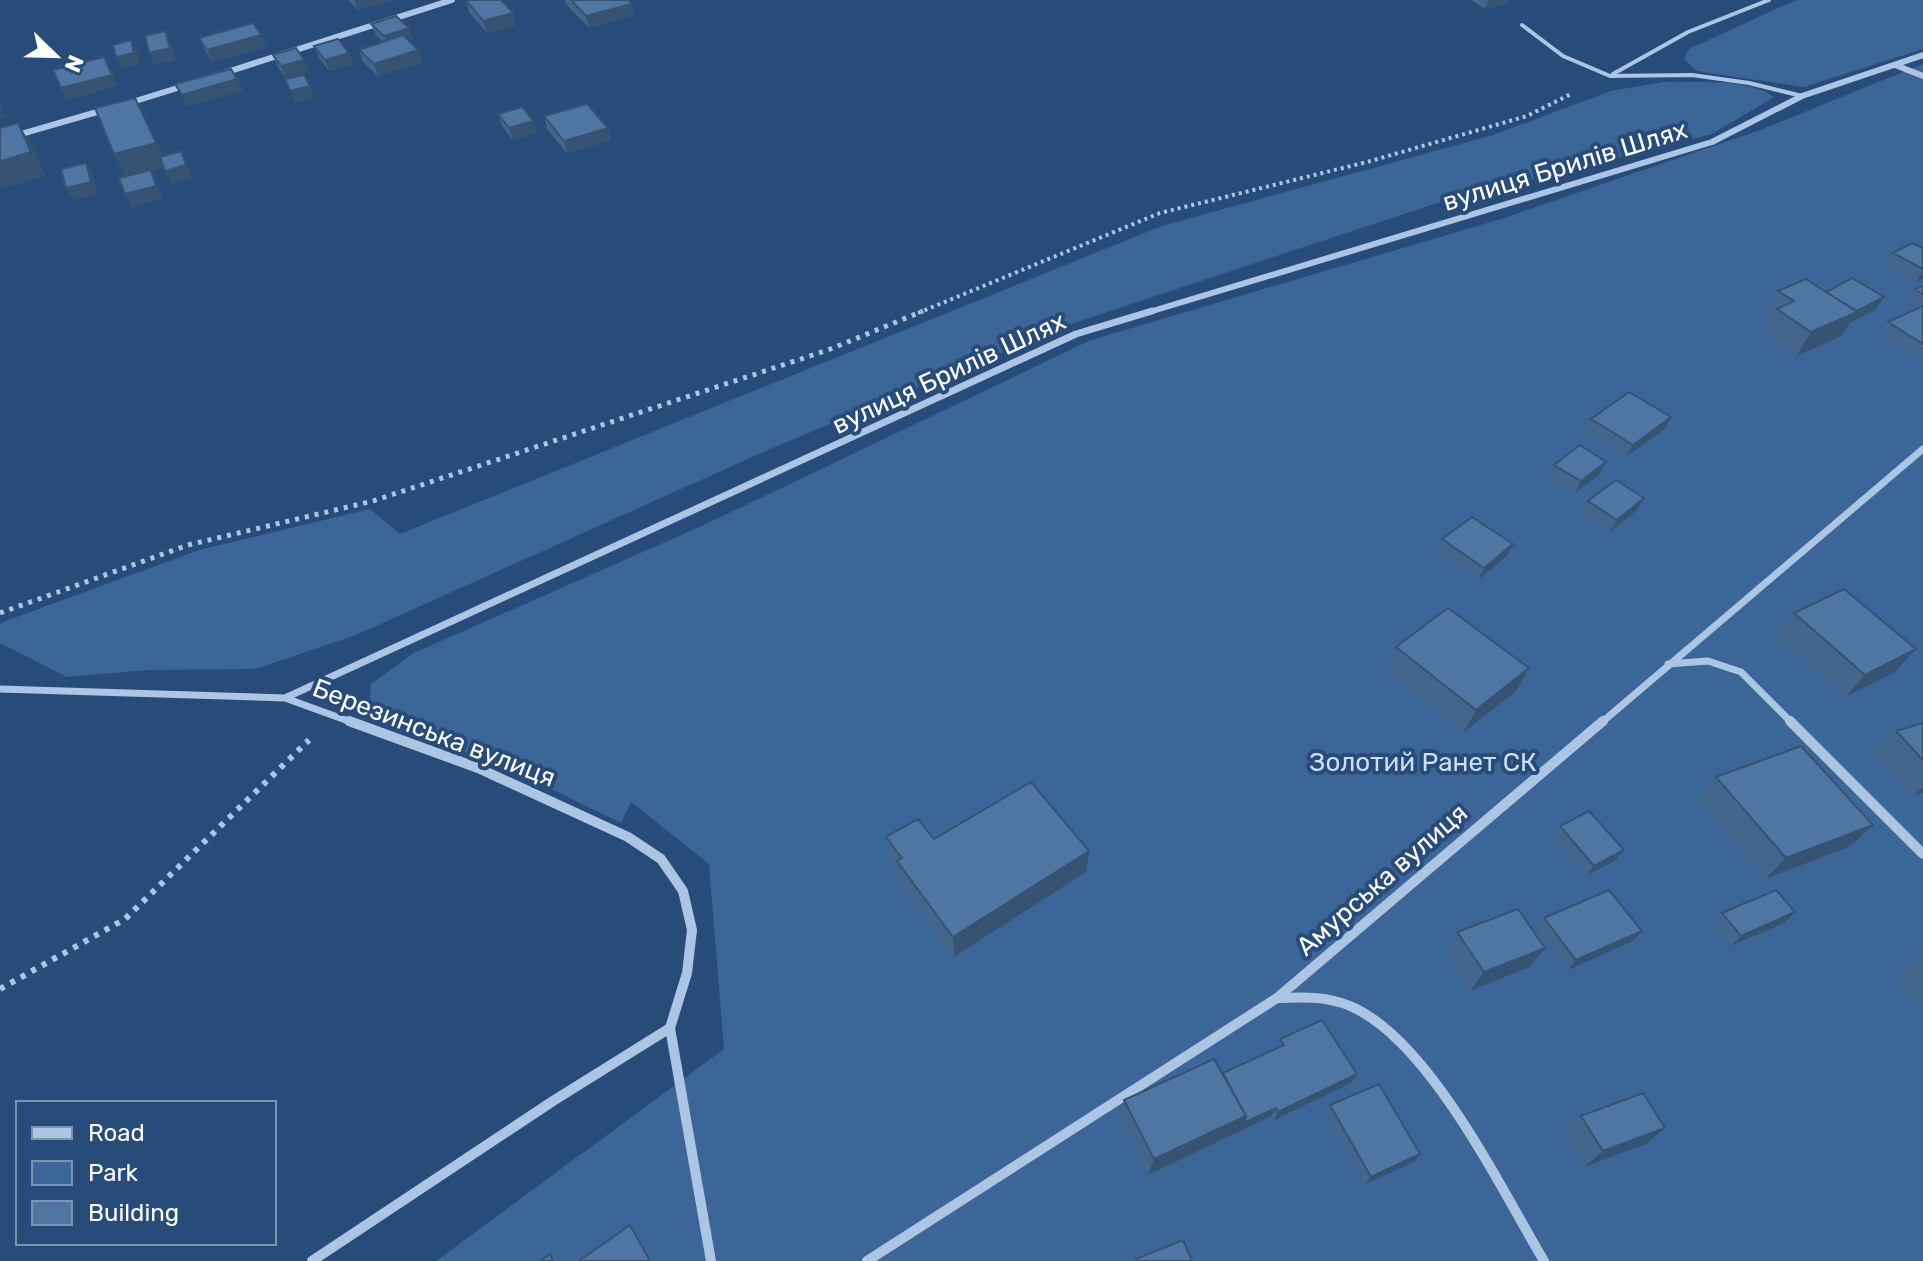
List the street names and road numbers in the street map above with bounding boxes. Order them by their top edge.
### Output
street label: вулиця Брилів Шлях [1439,114,1691,218]
street label: вулиця Брилів Шлях [827,305,1071,441]
street label: Березинська вулиця [308,672,560,794]
street label: Амурська вулиця [1290,797,1474,963]

